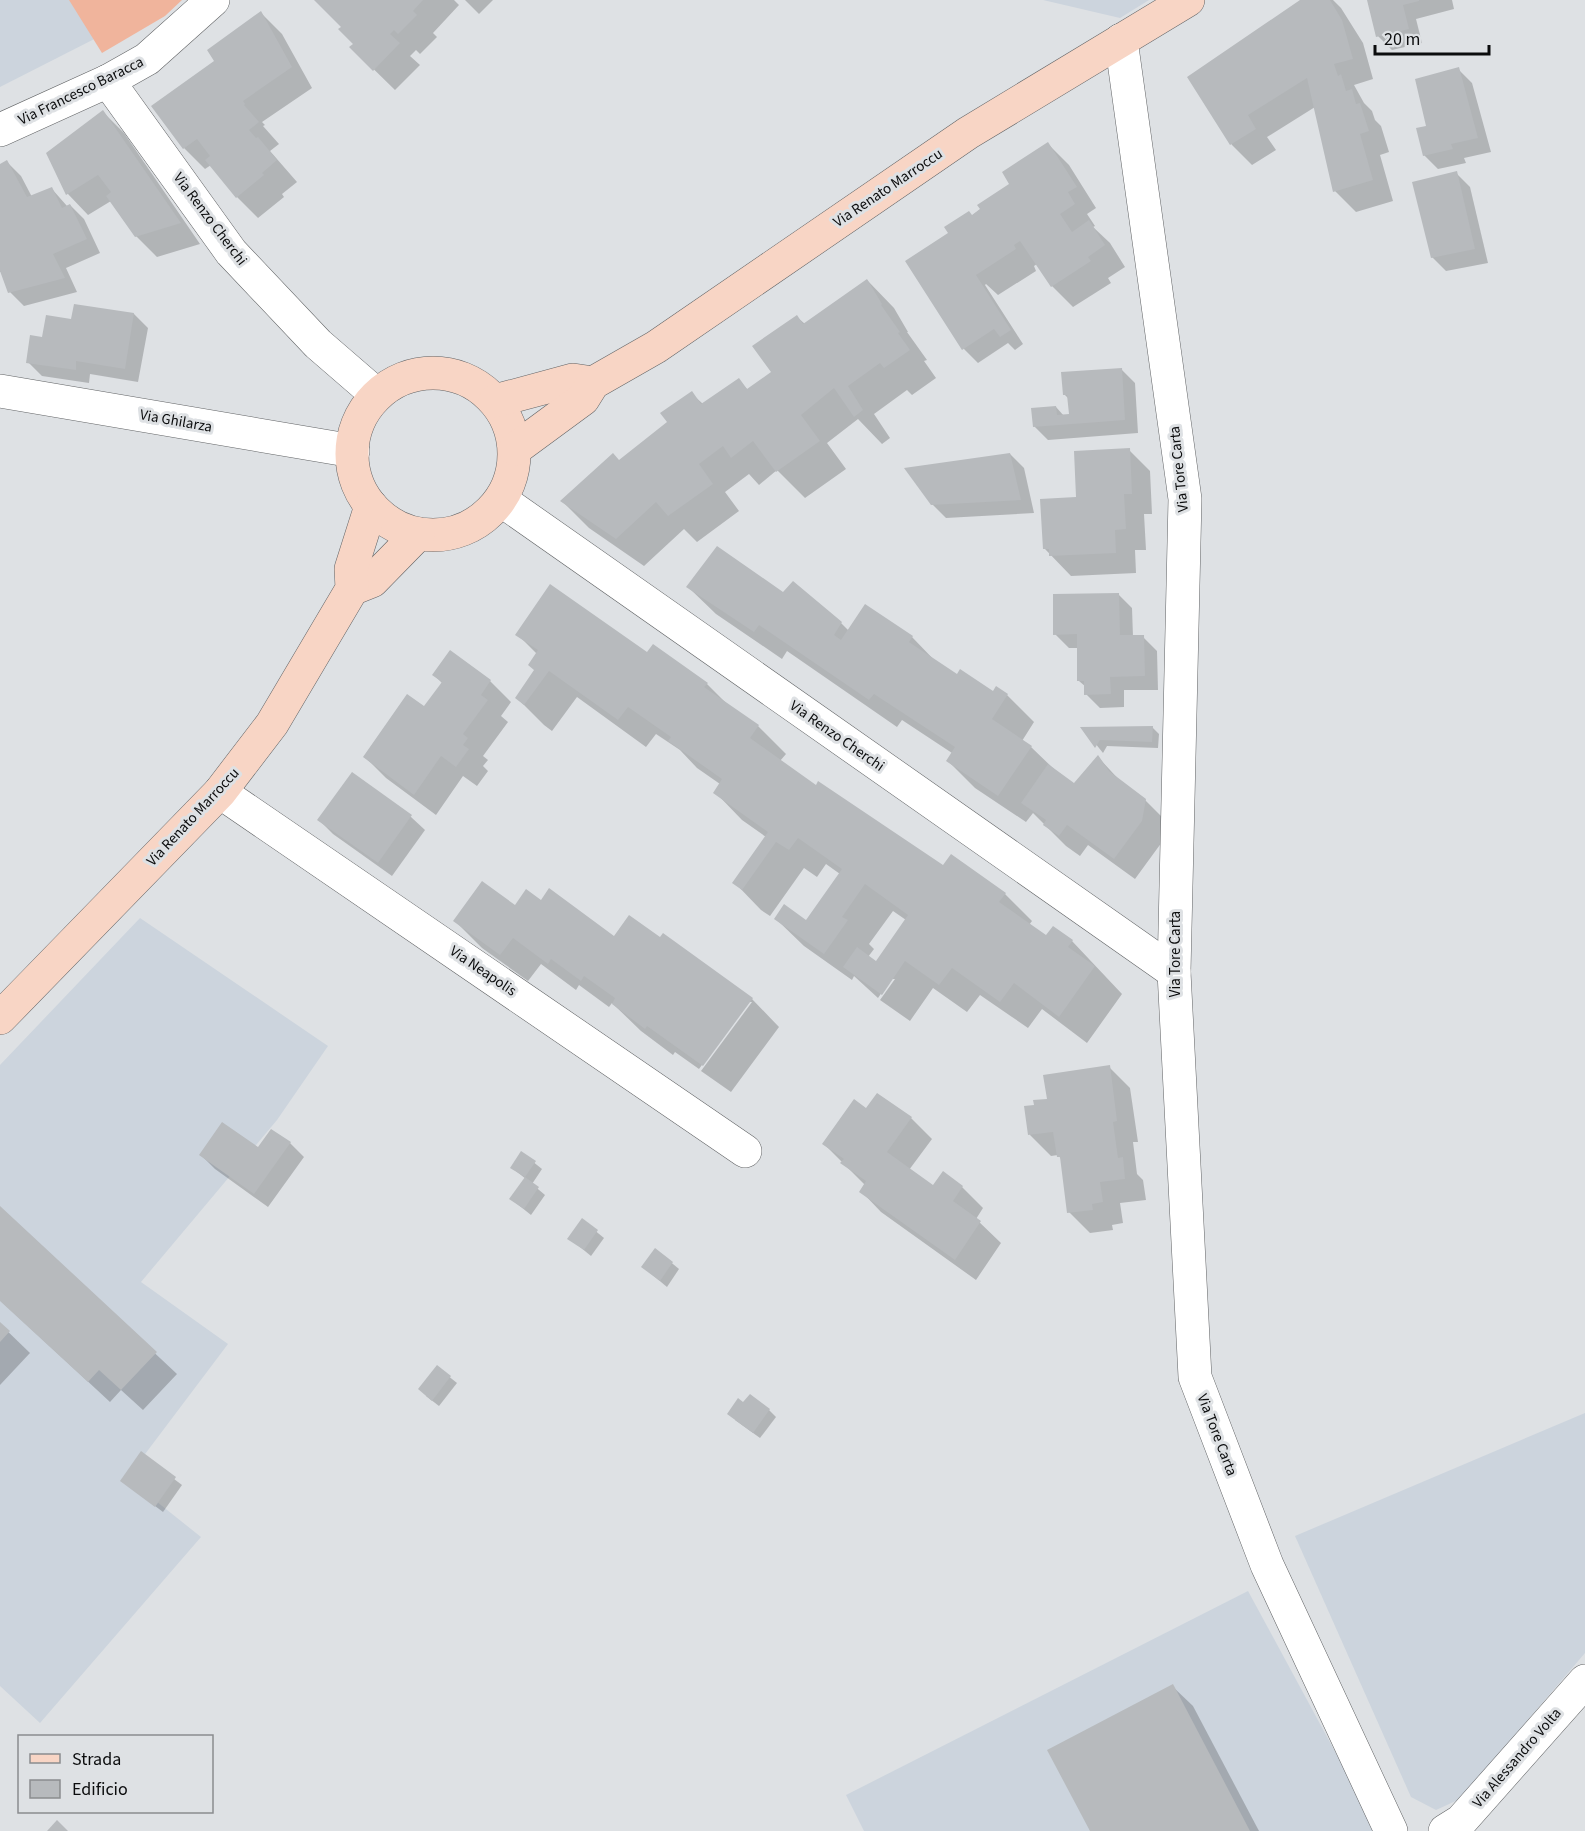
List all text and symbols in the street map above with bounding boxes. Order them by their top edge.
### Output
scale bar [1375,18,1489,56]
text: 20 m [1384,27,1420,52]
street label: Via Francesco Baracca [15,51,147,131]
street label: Via Renato Marroccu [829,144,947,232]
street label: Via Renzo Cherchi [168,168,252,270]
street label: Via Ghilarza [138,404,214,438]
street label: Via Tore Carta [1164,425,1194,513]
street label: Via Renzo Cherchi [785,695,889,777]
street label: Via Renato Marroccu [142,763,244,871]
street label: Via Tore Carta [1165,911,1186,997]
street label: Via Neapolis [445,941,521,1001]
street label: Via Tore Carta [1192,1391,1242,1479]
street label: Via Alessandro Volta [1468,1704,1566,1812]
legend [18,1735,213,1813]
text: Strada [72,1747,121,1772]
text: Edificio [72,1777,128,1802]

